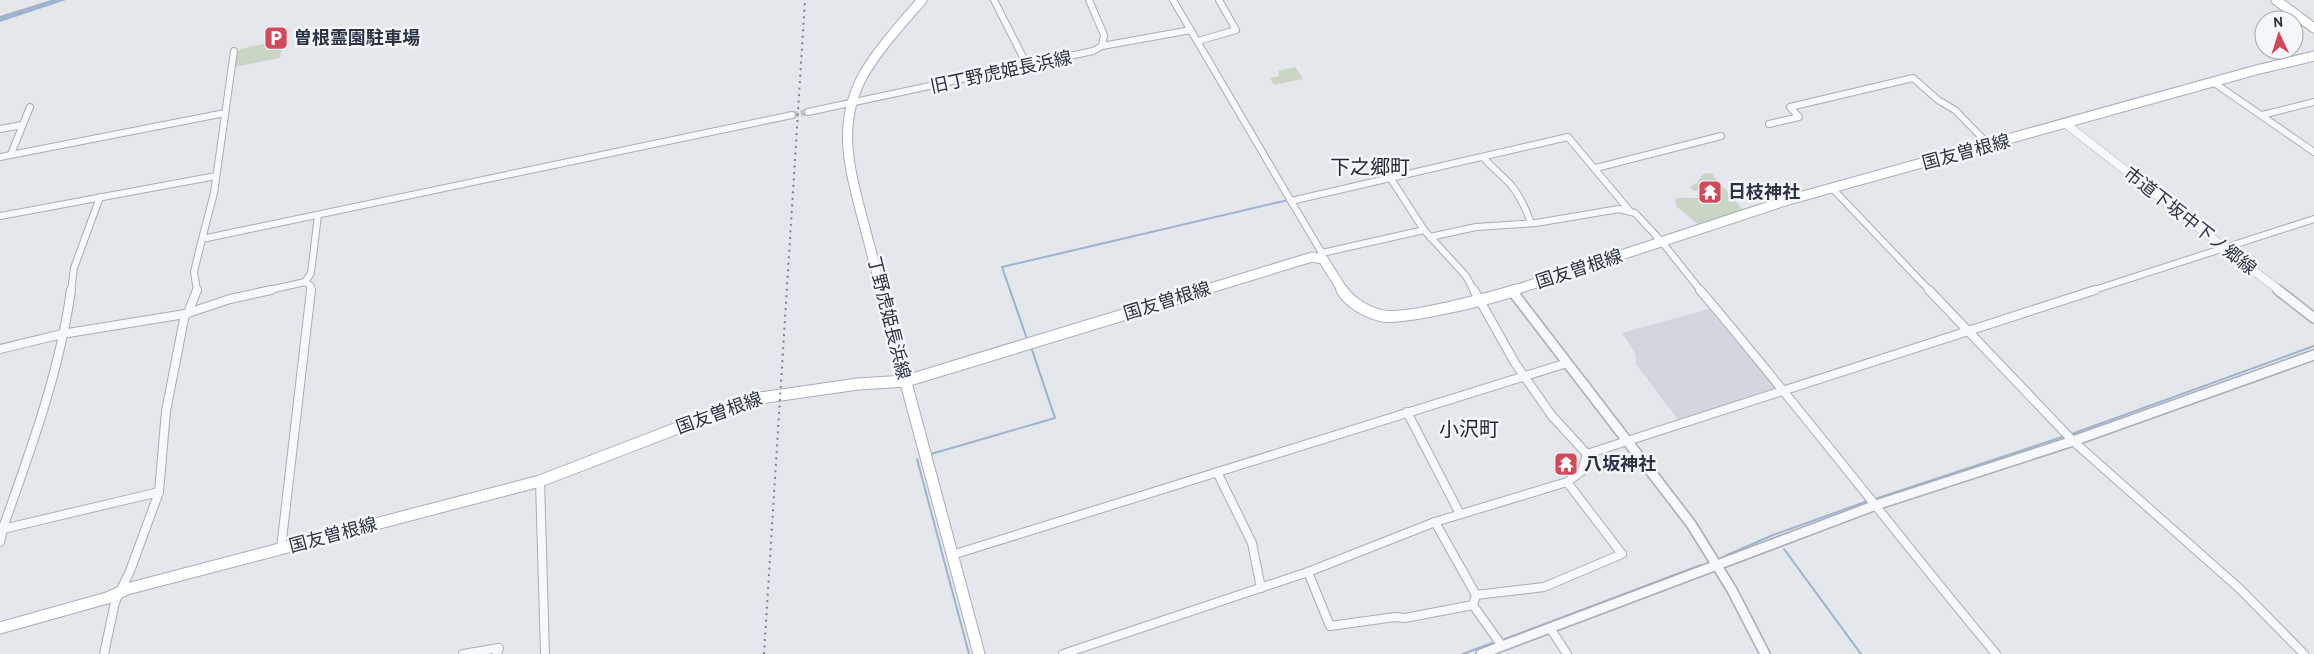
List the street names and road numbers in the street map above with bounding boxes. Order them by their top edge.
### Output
street label: 旧丁野虎姫長浜線 [928,47,1074,100]
street label: 国友曽根線 [1920,131,2013,176]
street label: 市道下坂中下ノ郷線 [2118,163,2260,281]
street label: 国友曽根線 [1533,246,1626,295]
street label: 丁野虎姫長浜線 [861,254,914,382]
street label: 国友曽根線 [1121,278,1214,327]
street label: 国友曽根線 [673,388,766,441]
street label: 国友曽根線 [287,514,380,559]

